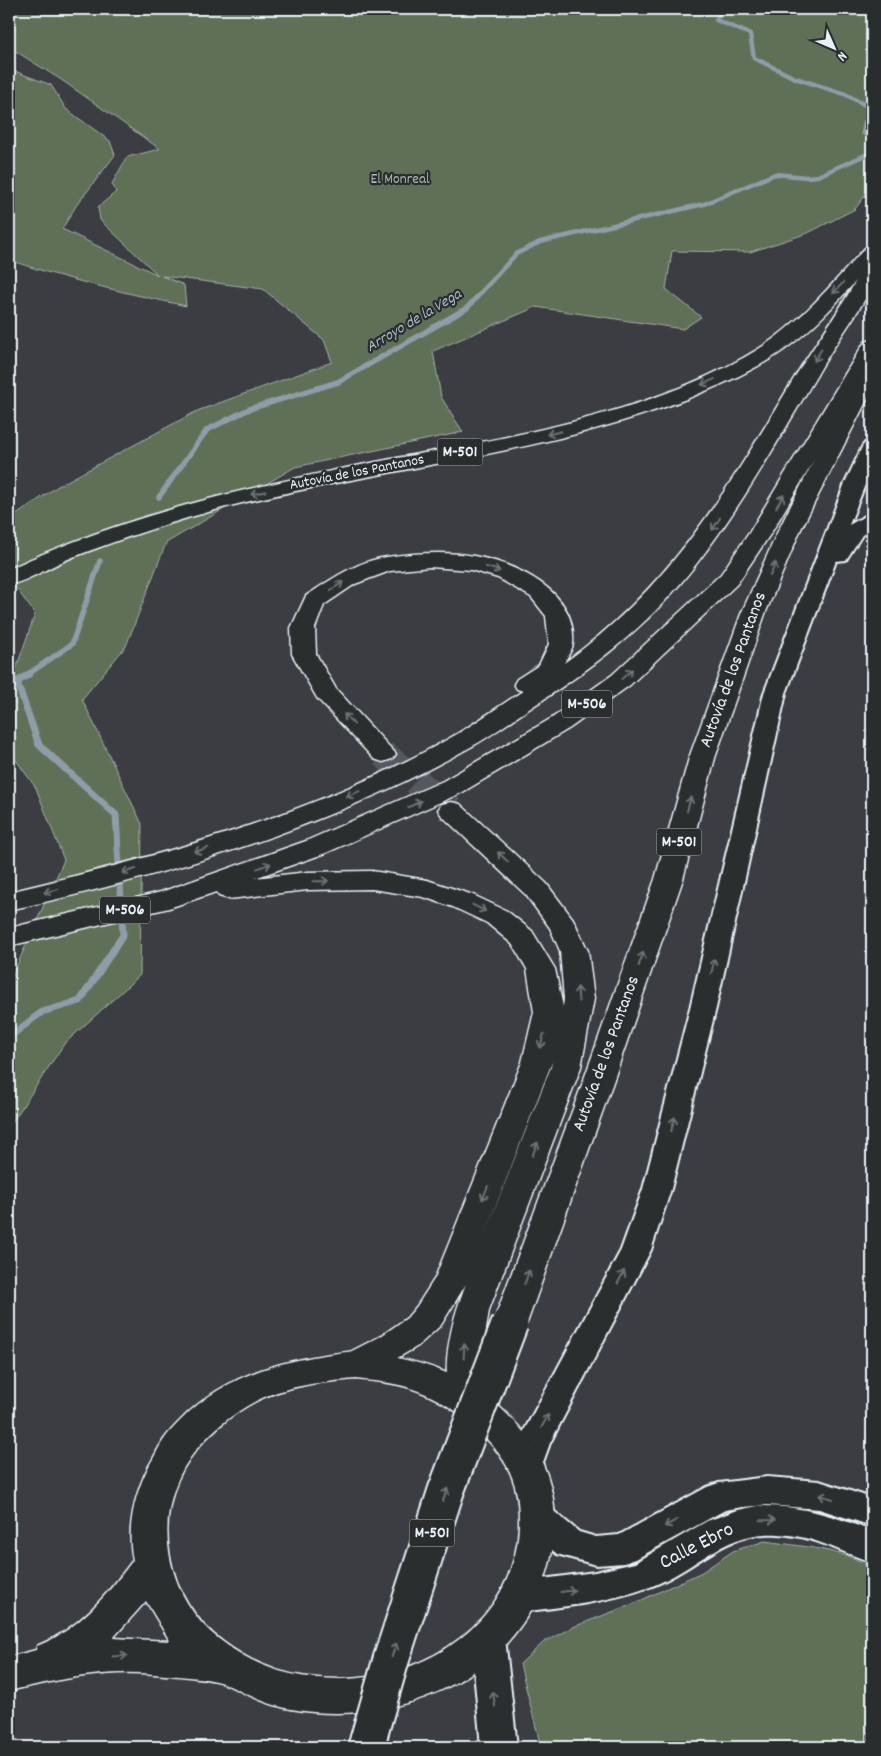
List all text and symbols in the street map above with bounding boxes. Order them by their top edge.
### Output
north arrow [808,22,858,72]
text: N [832,46,851,65]
park label: El Monreal [371,169,430,191]
one-way arrow [832,281,844,294]
water label: Arroyo de la Vega [362,283,467,359]
one-way arrow [813,348,823,362]
one-way arrow [701,378,716,387]
one-way arrow [547,429,563,438]
road number: M-501 [438,438,482,466]
street label: Autovía de los Pantanos [288,449,426,497]
one-way arrow [250,489,266,499]
one-way arrow [775,494,785,508]
one-way arrow [711,516,721,530]
one-way arrow [768,562,778,577]
one-way arrow [485,565,501,574]
one-way arrow [330,581,344,591]
street label: Autovía de los Pantanos [694,589,774,751]
one-way arrow [621,668,634,680]
road number: M-506 [562,691,612,718]
one-way arrow [344,712,355,725]
one-way arrow [346,790,361,800]
one-way arrow [685,797,695,813]
one-way arrow [407,799,422,809]
road number: M-501 [656,829,702,856]
one-way arrow [193,845,209,855]
one-way arrow [497,851,509,863]
one-way arrow [256,861,271,870]
one-way arrow [122,867,138,877]
one-way arrow [313,876,329,885]
one-way arrow [43,887,59,896]
road number: M-506 [100,896,150,924]
one-way arrow [471,904,486,914]
one-way arrow [637,952,646,967]
one-way arrow [709,959,718,975]
street label: Autovía de los Pantanos [567,973,647,1135]
one-way arrow [573,986,582,1002]
one-way arrow [537,1032,546,1048]
one-way arrow [669,1117,679,1133]
one-way arrow [530,1142,540,1157]
one-way arrow [480,1185,489,1200]
one-way arrow [522,1270,532,1285]
one-way arrow [616,1270,626,1285]
one-way arrow [460,1344,469,1360]
one-way arrow [540,1413,550,1428]
one-way arrow [441,1488,450,1504]
one-way arrow [818,1492,834,1502]
street label: Calle Ebro [655,1515,739,1579]
one-way arrow [760,1516,776,1525]
one-way arrow [664,1519,679,1528]
road number: M-501 [410,1520,454,1546]
one-way arrow [560,1586,576,1596]
one-way arrow [390,1643,399,1658]
one-way arrow [112,1651,128,1660]
one-way arrow [489,1691,499,1707]

